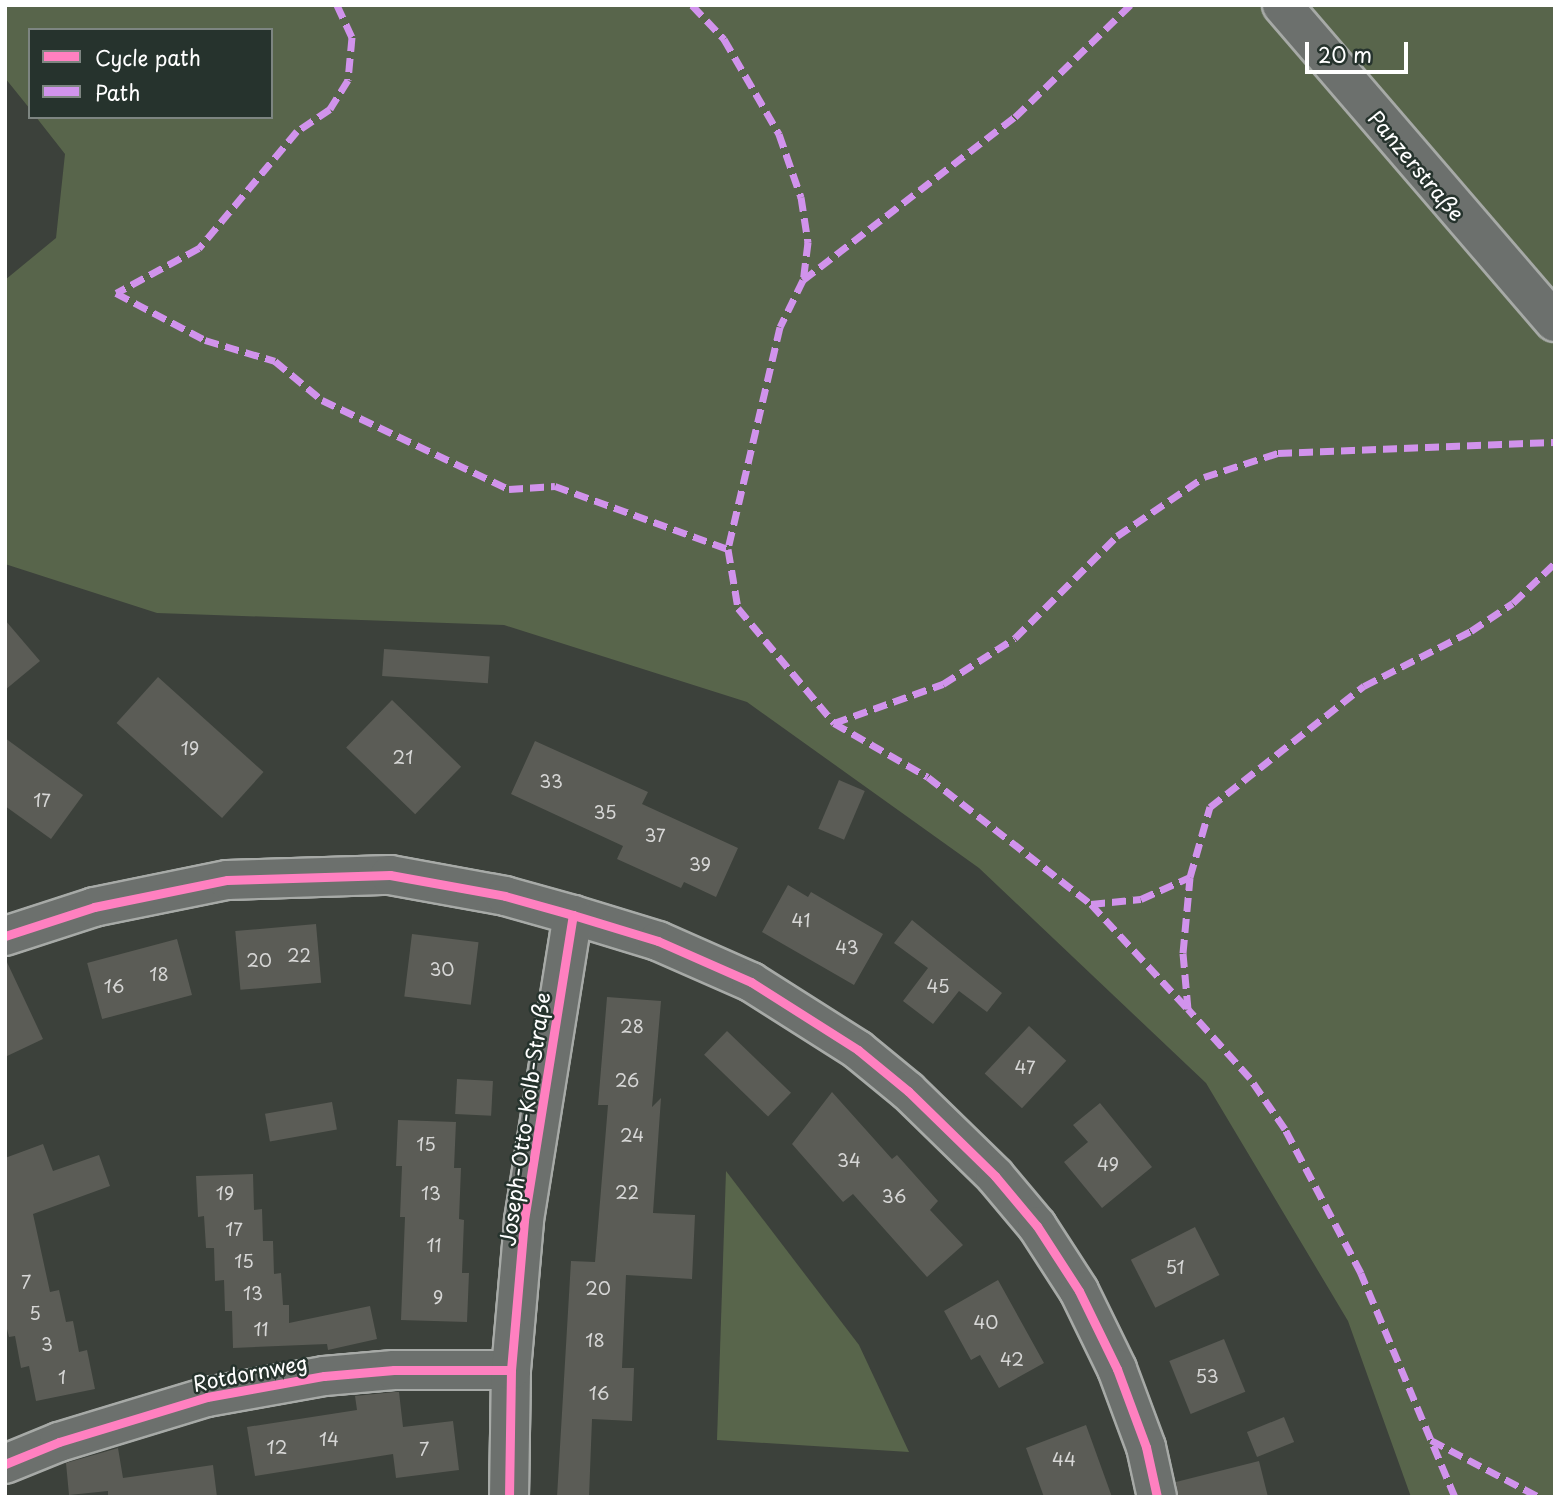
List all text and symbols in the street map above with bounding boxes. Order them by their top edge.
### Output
legend [28,28,273,119]
scale bar [1308,28,1411,72]
text: 20 m [1318,38,1372,70]
text: Cycle path [95,41,201,73]
text: Path [95,76,140,108]
street label: Panzerstraße [1364,105,1470,225]
house number: 19 [181,737,199,759]
house number: 21 [393,746,413,768]
house number: 33 [539,770,563,792]
house number: 17 [33,789,51,811]
house number: 35 [593,801,617,823]
house number: 37 [644,824,666,846]
house number: 39 [689,853,711,875]
house number: 41 [792,909,810,931]
house number: 43 [835,936,859,958]
house number: 22 [287,944,311,966]
house number: 20 [246,949,272,971]
house number: 30 [429,958,455,980]
house number: 18 [149,963,169,985]
house number: 16 [104,975,124,997]
house number: 45 [927,975,949,997]
street label: Joseph-Otto-Kolb-Straße [494,991,554,1247]
house number: 28 [620,1015,644,1037]
house number: 47 [1014,1056,1036,1078]
house number: 26 [615,1069,639,1091]
house number: 24 [620,1124,644,1146]
house number: 15 [416,1133,436,1155]
house number: 34 [837,1149,861,1171]
house number: 49 [1097,1153,1119,1175]
house number: 22 [615,1181,639,1203]
house number: 19 [216,1182,234,1204]
house number: 13 [421,1182,441,1204]
house number: 36 [882,1185,906,1207]
house number: 17 [225,1218,243,1240]
house number: 11 [426,1234,442,1256]
house number: 15 [234,1250,254,1272]
house number: 51 [1165,1256,1185,1278]
house number: 7 [21,1271,31,1293]
house number: 20 [585,1277,611,1299]
house number: 13 [243,1282,263,1304]
house number: 9 [433,1286,443,1308]
house number: 5 [29,1302,41,1324]
house number: 40 [973,1311,999,1333]
house number: 11 [253,1318,269,1340]
house number: 18 [585,1329,605,1351]
house number: 3 [41,1333,53,1355]
house number: 42 [1000,1348,1024,1370]
street label: Rotdornweg [190,1349,310,1395]
house number: 53 [1195,1365,1219,1387]
house number: 1 [58,1366,66,1388]
house number: 16 [589,1382,609,1404]
house number: 14 [319,1428,339,1450]
house number: 12 [267,1436,287,1458]
house number: 7 [419,1438,429,1460]
house number: 44 [1052,1448,1076,1470]

